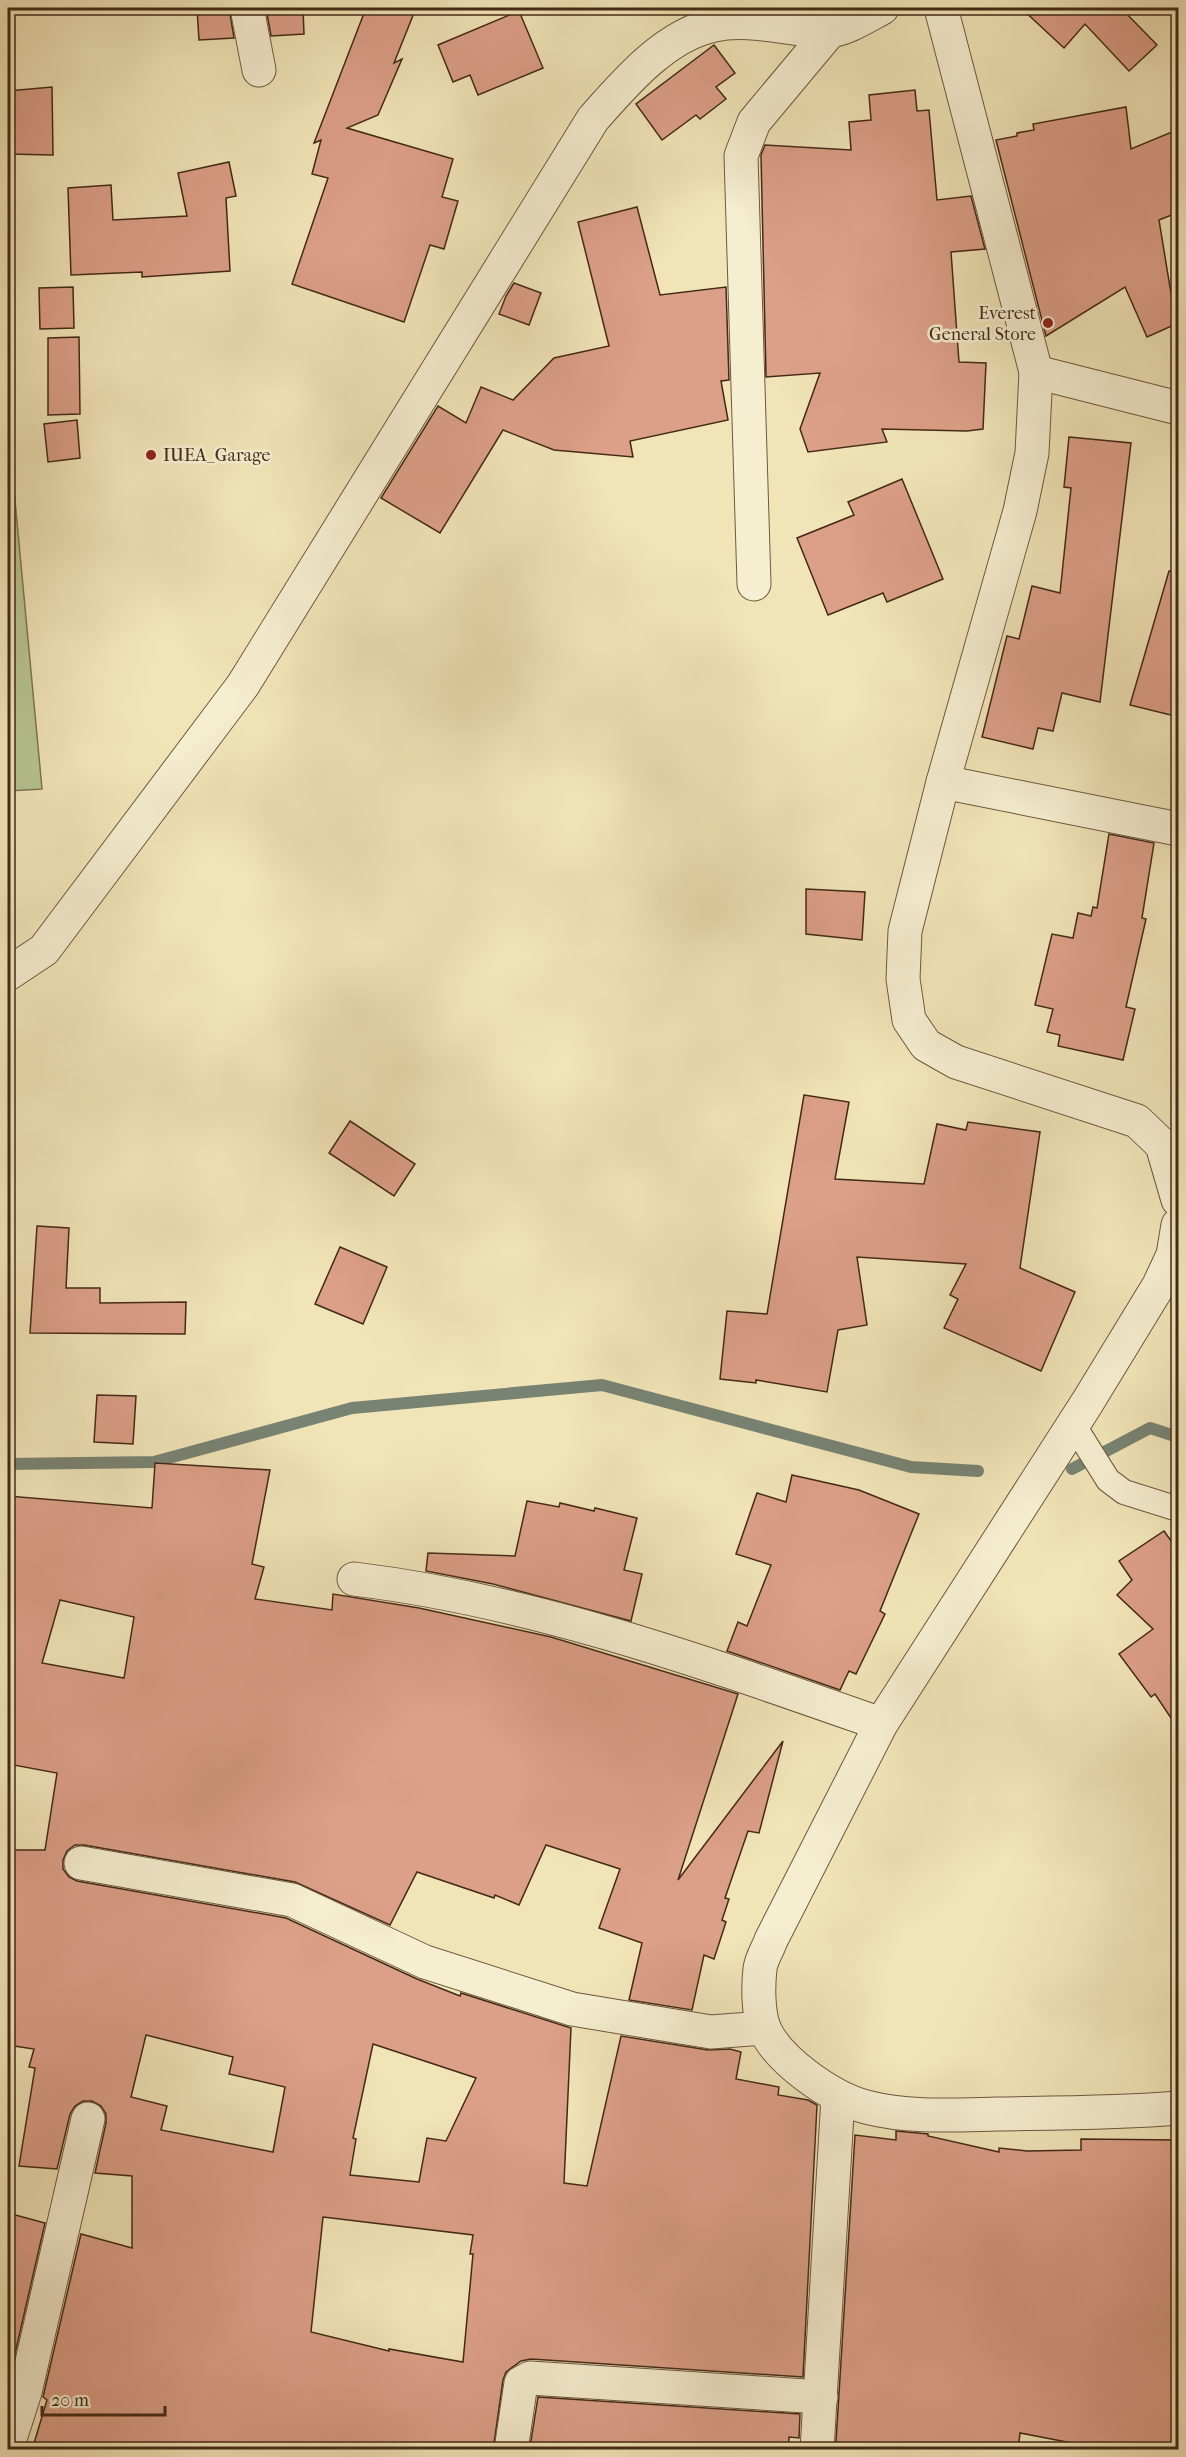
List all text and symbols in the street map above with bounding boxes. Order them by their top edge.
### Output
place label: Everest General Store [929,303,1037,345]
marker: Everest General Store [1041,316,1055,330]
place label: IUEA_Garage [163,445,270,466]
marker: IUEA_Garage [144,448,158,462]
scale bar [42,2379,165,2417]
text: 20 m [51,2390,89,2411]

